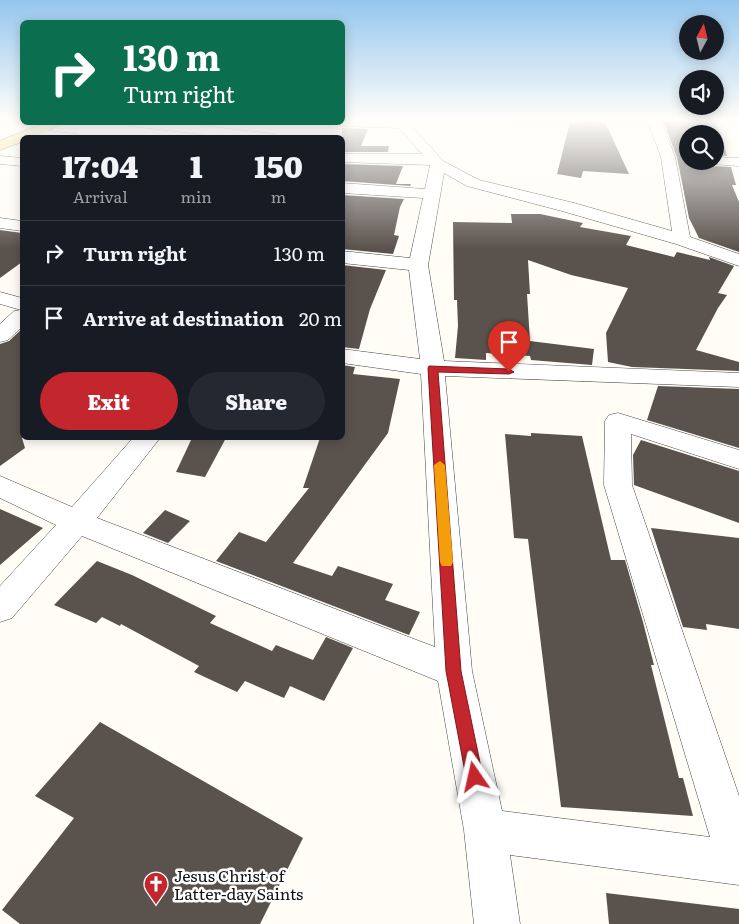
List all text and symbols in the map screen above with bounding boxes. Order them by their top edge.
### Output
north arrow [679,15,724,60]
map controls [679,15,724,170]
text: 130 m [123,30,220,82]
icon: right [40,40,105,105]
button: sound [679,70,724,115]
text: Turn right [123,77,235,110]
button: search [679,125,724,170]
text: 17:04 [62,143,138,187]
text: 1 [190,143,203,187]
text: 150 [254,143,303,187]
text: Arrival [73,184,128,208]
text: min [181,184,212,208]
text: m [271,184,286,208]
icon: right [40,239,68,267]
text: Turn right [83,239,187,267]
text: 130 m [274,239,325,267]
icon: arrive [40,304,68,332]
text: Arrive at destination [83,304,284,332]
text: 20 m [299,304,342,332]
pin [488,321,530,372]
icon: arrive [495,328,523,356]
button: Exit [40,372,178,430]
button: Share [188,372,325,430]
position arrow [448,750,500,802]
place label: Jesus Christ of Latter-day Saints [174,863,303,905]
church icon: Jesus Christ of Latter-day Saints [143,871,169,905]

